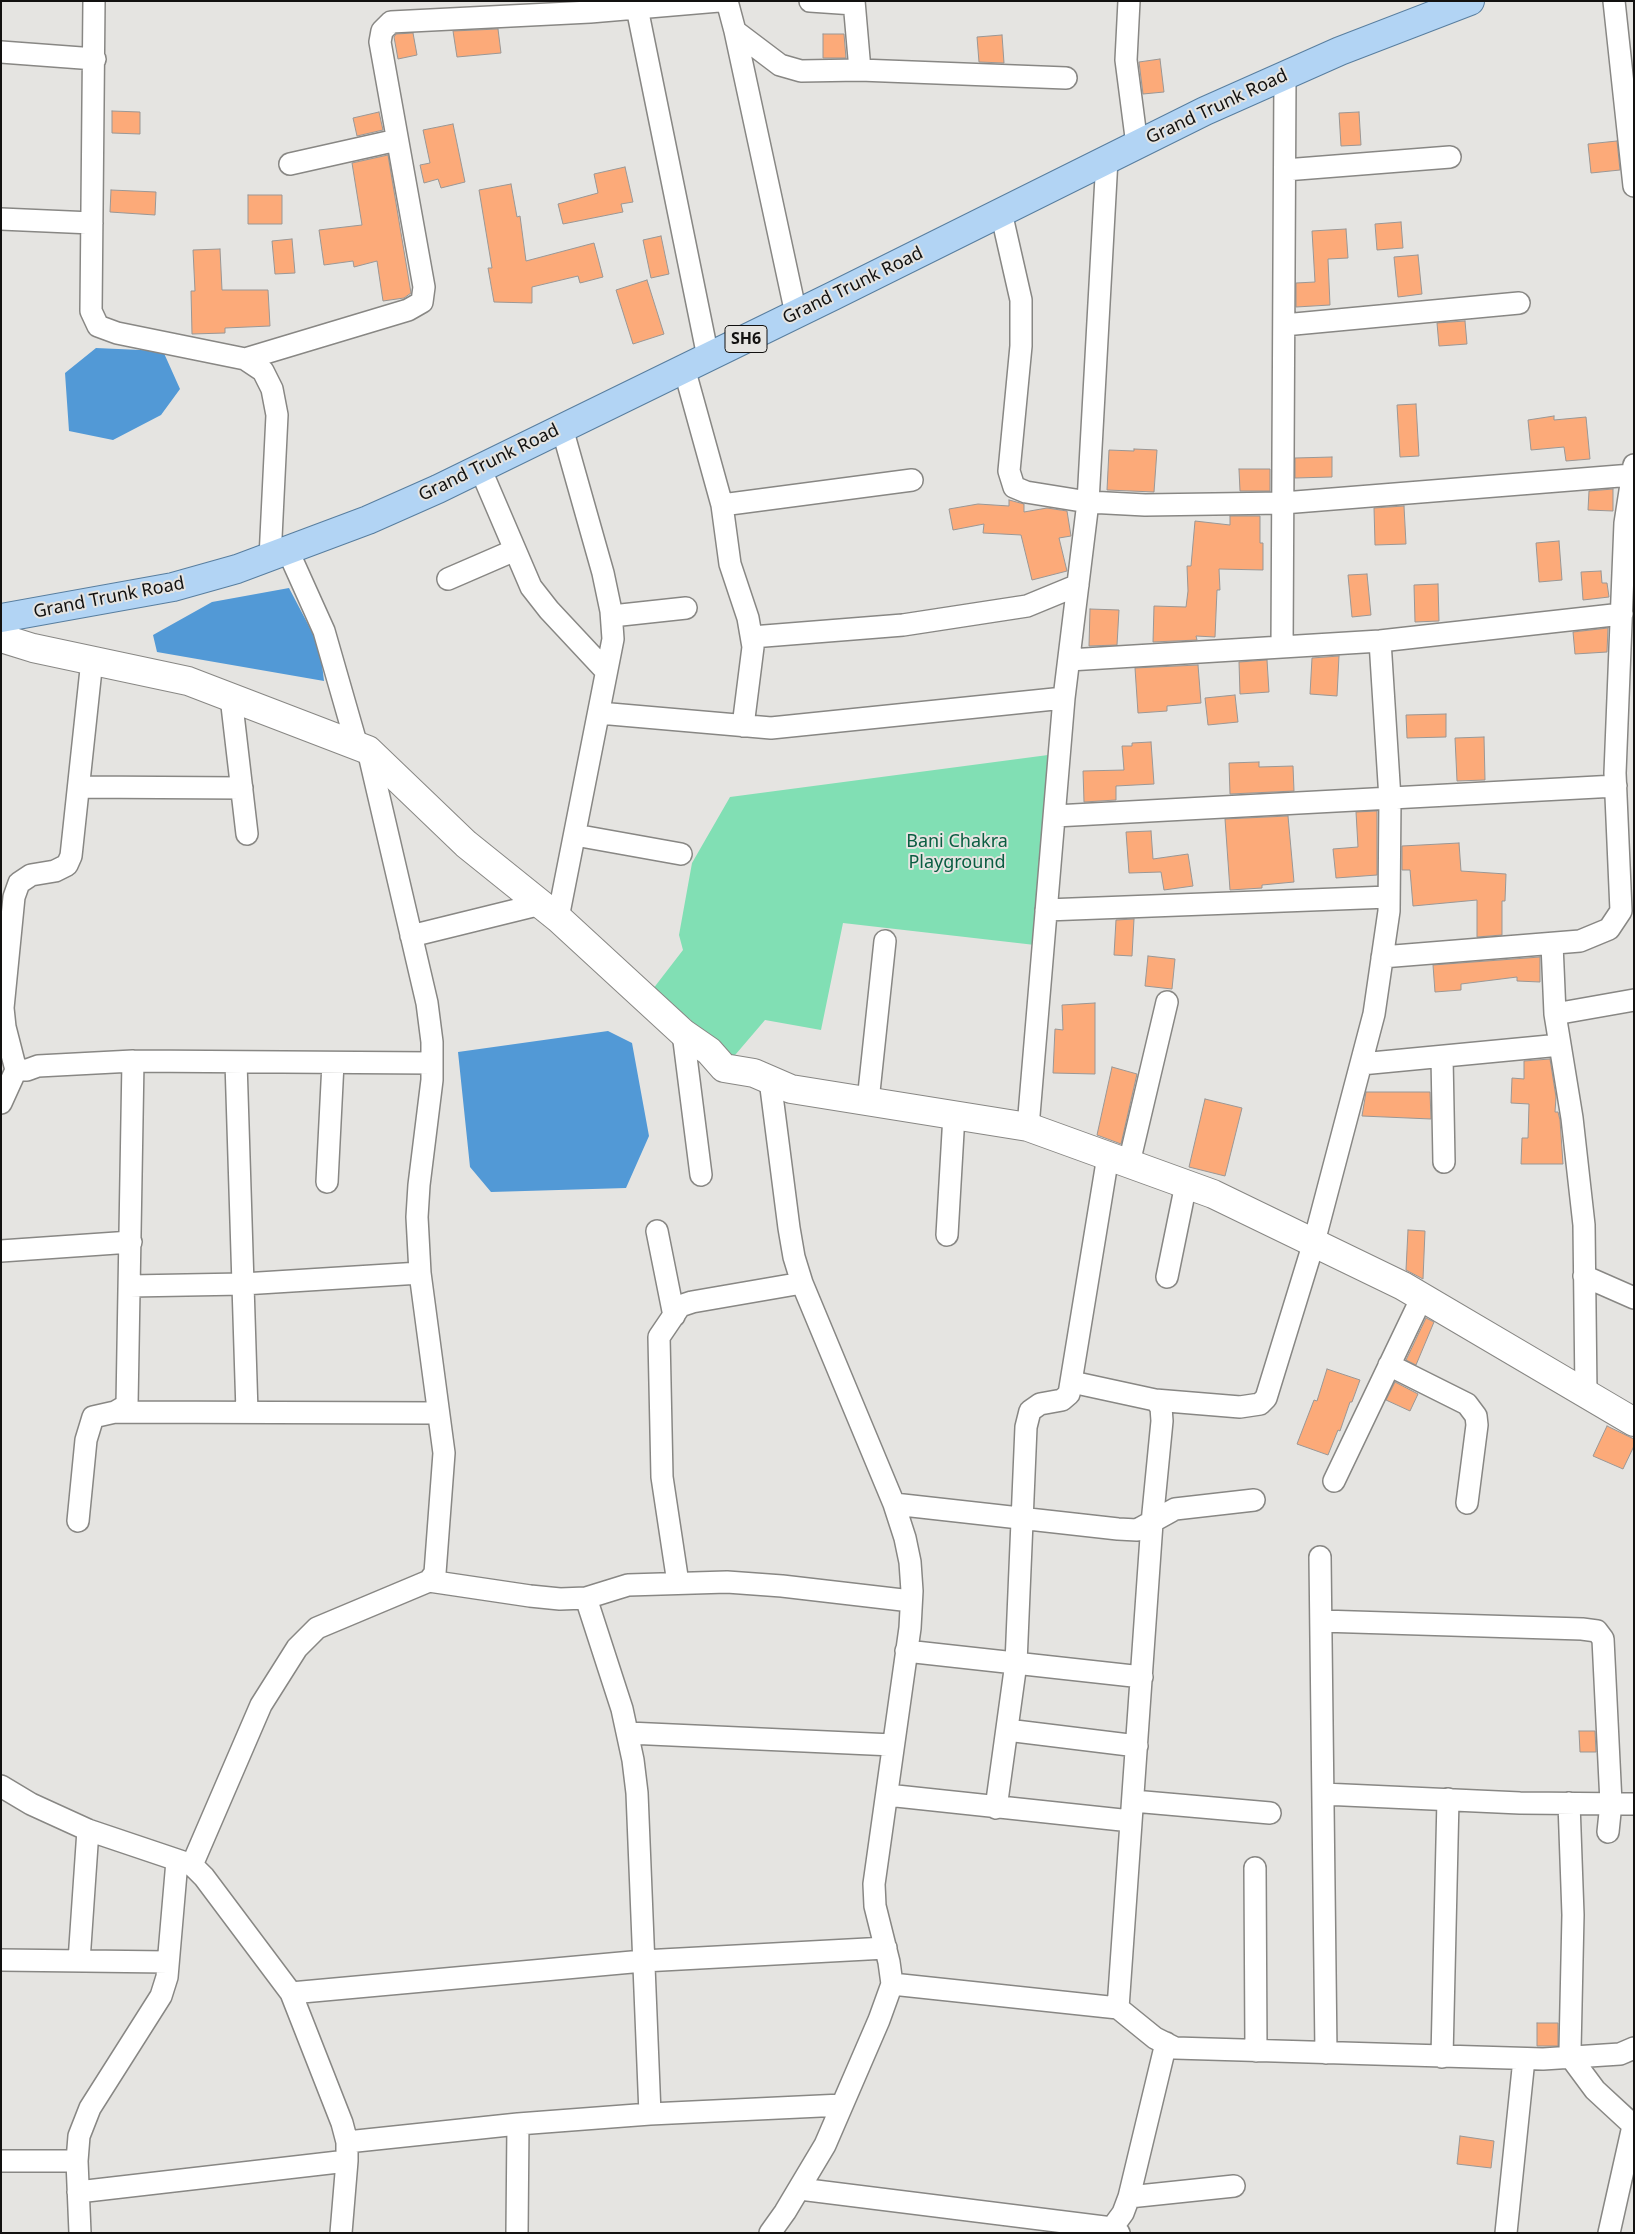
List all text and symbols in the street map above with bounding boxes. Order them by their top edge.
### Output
street label: Grand Trunk Road [1143,65,1291,149]
street label: Grand Trunk Road [779,243,927,329]
road number: SH6 [725,326,767,352]
street label: Grand Trunk Road [415,420,563,506]
street label: Grand Trunk Road [32,573,186,623]
park label: Bani Chakra Playground [906,831,1008,874]

